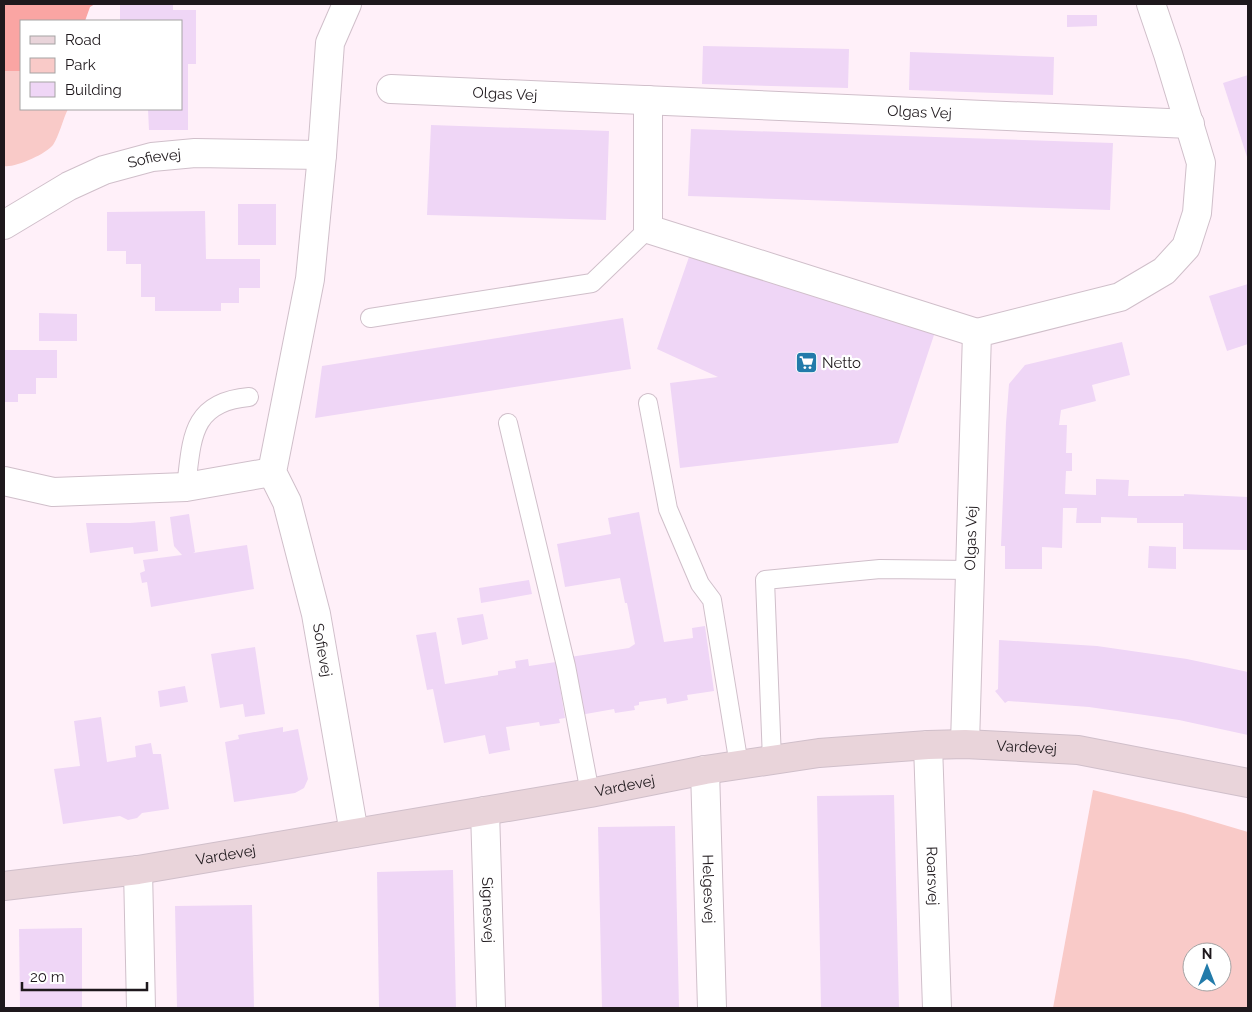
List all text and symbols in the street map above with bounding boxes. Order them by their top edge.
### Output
legend [20,20,182,110]
text: Road [65,31,101,49]
text: Park [65,56,96,74]
text: Building [65,81,122,99]
street label: Olgas Vej [472,84,538,104]
street label: Olgas Vej [887,102,952,123]
street label: Sofievej [125,145,182,172]
supermarket icon: Netto [794,351,818,375]
place label: Netto [822,354,861,372]
street label: Olgas Vej [961,505,981,571]
street label: Sofievej [309,622,336,678]
street label: Vardevej [996,737,1057,758]
street label: Vardevej [593,771,656,801]
street label: Vardevej [194,841,257,869]
street label: Roarsvej [922,846,942,906]
street label: Helgesvej [698,854,719,924]
street label: Signesvej [478,877,498,943]
north arrow [1182,942,1232,992]
text: N [1202,946,1212,962]
scale bar [22,960,148,992]
text: 20 m [30,968,65,986]

